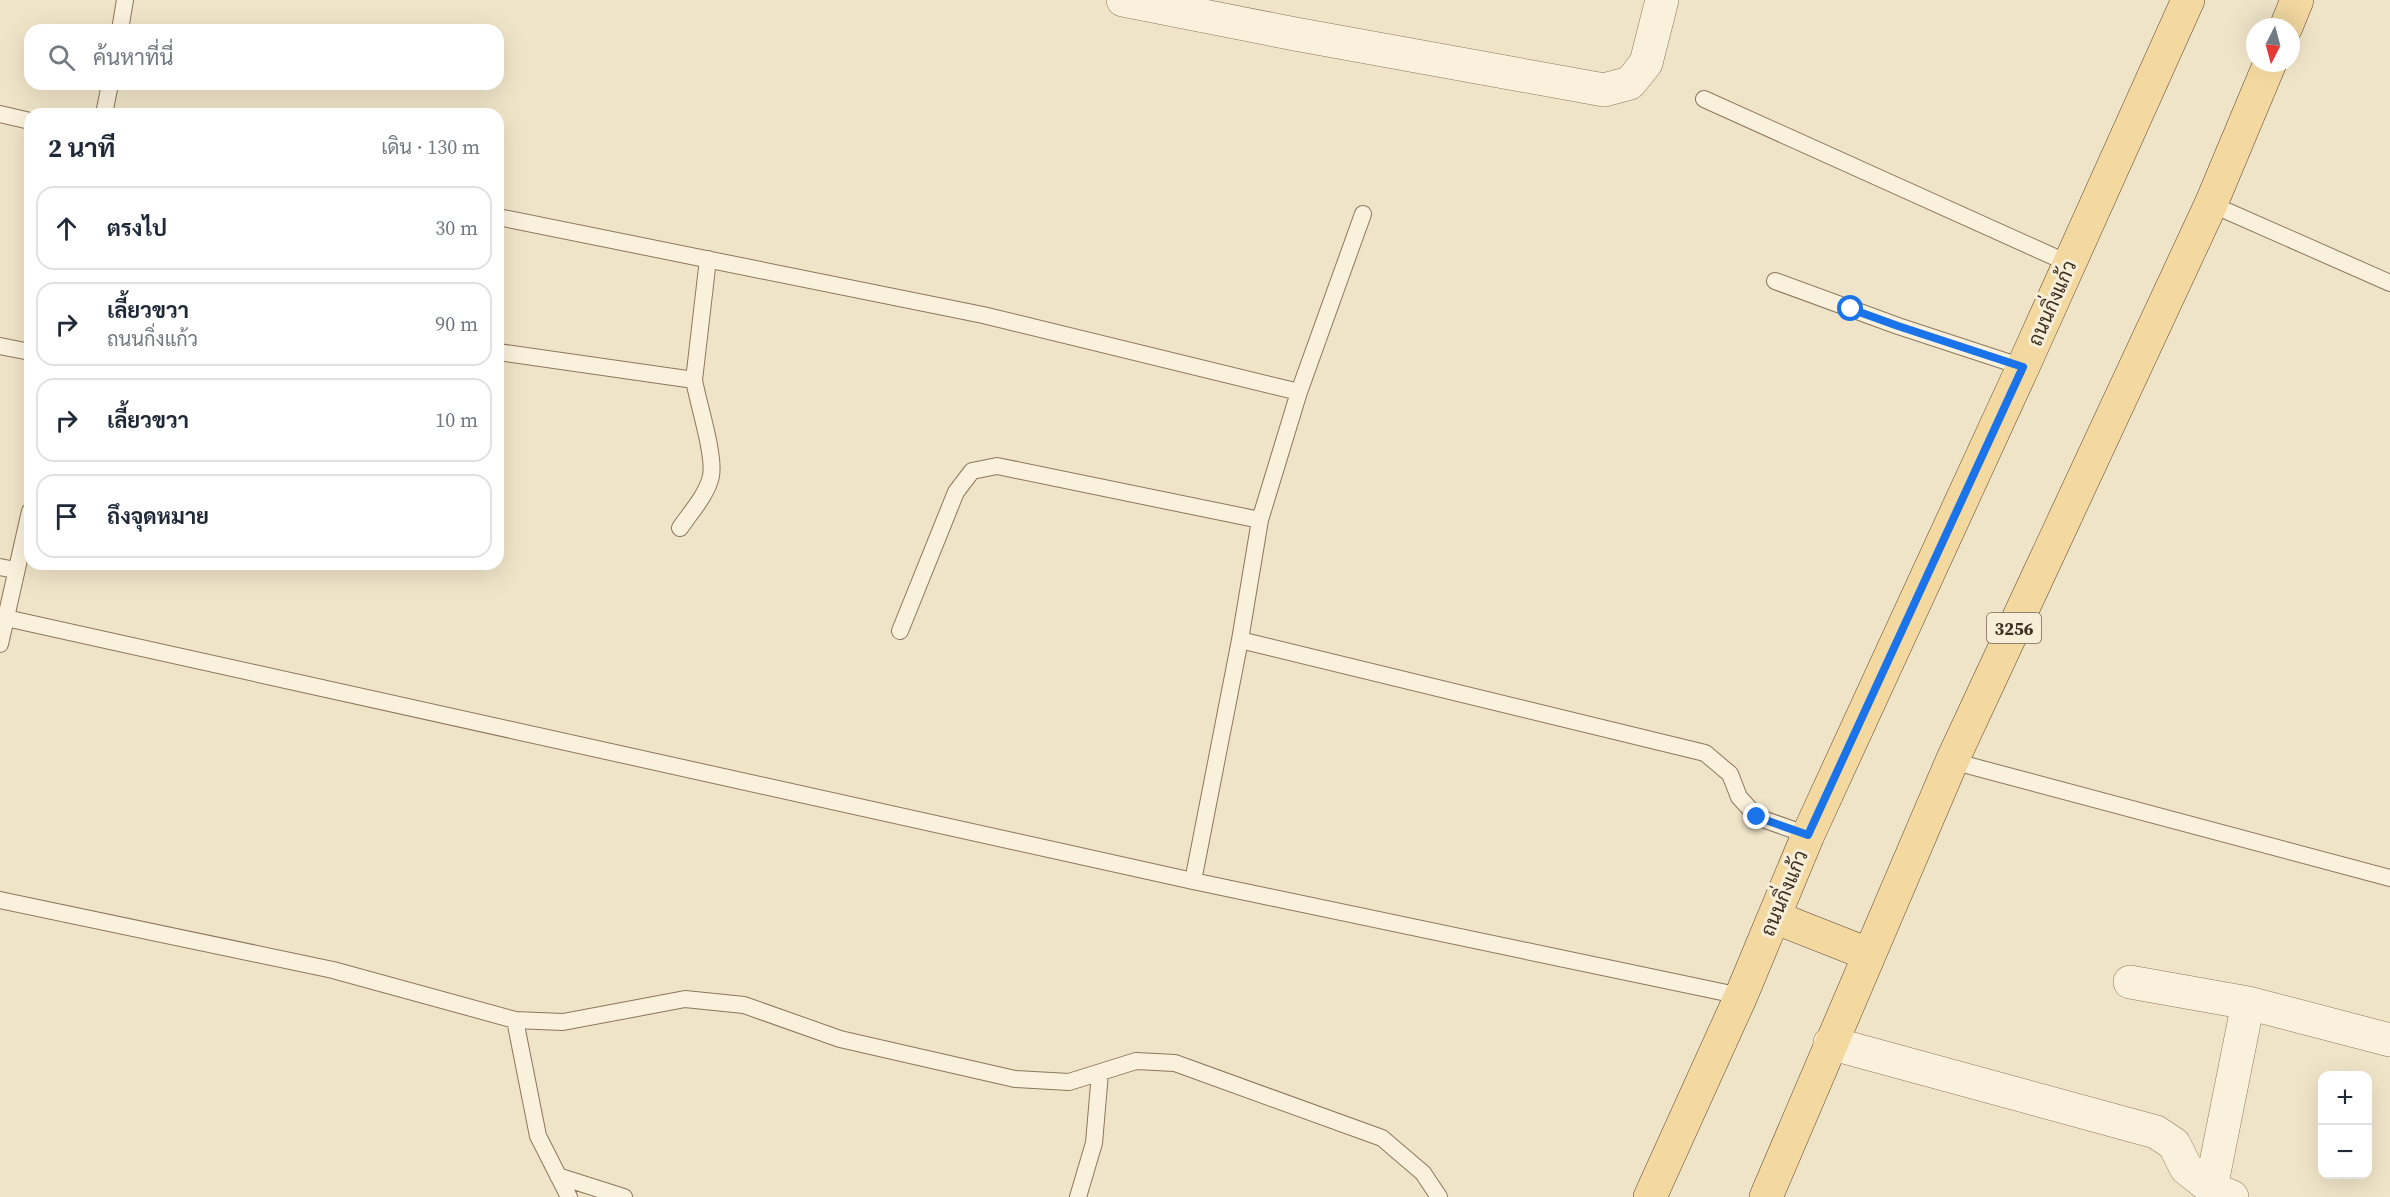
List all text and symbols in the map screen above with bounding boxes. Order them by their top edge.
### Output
north arrow [2246,18,2300,72]
search box [24,24,504,90]
icon: search [45,41,78,74]
text: ค้นหาที่นี่ [93,42,173,72]
text: 2 นาที [48,130,115,166]
text: เดิน · 130 m [381,133,480,161]
icon: ahead [50,212,83,245]
text: ตรงไป [107,213,167,243]
text: 30 m [435,214,478,242]
street label: ถนนกิ่งแก้ว [2019,255,2083,350]
text: เลี้ยวขวา [107,295,189,325]
route start [1837,295,1863,321]
icon: right [50,308,83,341]
text: 90 m [435,310,478,338]
text: ถนนกิ่งแก้ว [107,325,198,353]
icon: right [50,404,83,437]
text: เลี้ยวขวา [107,405,189,435]
text: 10 m [435,406,478,434]
icon: arrive [50,500,83,533]
text: ถึงจุดหมาย [107,501,209,531]
road number: 3256 [1987,613,2041,643]
route end [1743,803,1769,829]
street label: ถนนกิ่งแก้ว [1751,845,1815,940]
map controls [2318,1071,2372,1179]
button: + [2318,1071,2372,1125]
button: − [2318,1125,2372,1179]

